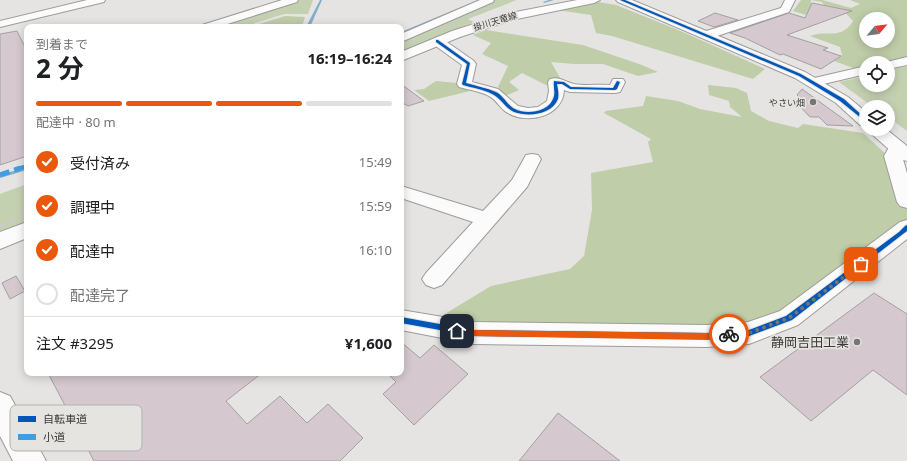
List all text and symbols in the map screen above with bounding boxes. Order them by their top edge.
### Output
street label: 掛川天竜線 [472,8,519,34]
north arrow [859,12,895,48]
map controls [859,12,895,136]
text: 到着まで [36,35,88,53]
text: 16:19–16:24 [307,48,392,68]
text: 2 分 [36,50,84,86]
button: locate [859,56,895,92]
place label: やさい畑 [769,96,805,109]
marker: やさい畑 [808,97,818,107]
button: layers [859,100,895,136]
text: 配達中 · 80 m [36,113,116,131]
icon: check [36,151,58,173]
text: 受付済み [70,153,130,173]
text: 15:49 [359,153,392,171]
icon: check [36,195,58,217]
text: 調理中 [70,197,115,217]
text: 15:59 [359,197,392,215]
icon: check [36,239,58,261]
text: 配達中 [70,241,115,261]
text: 16:10 [359,241,392,259]
pin [844,247,878,281]
icon: bag [850,253,872,275]
text: 配達完了 [70,285,130,305]
pin [440,314,474,348]
courier [709,314,749,354]
icon: home [446,320,468,342]
icon: bike [718,323,740,345]
text: 注文 #3295 [36,333,114,353]
text: ¥1,600 [345,333,392,353]
place label: 静岡吉田工業 [771,333,849,351]
marker: 静岡吉田工業 [852,337,862,347]
legend [10,405,142,451]
text: 自転車道 [43,411,87,426]
text: 小道 [43,429,65,444]

